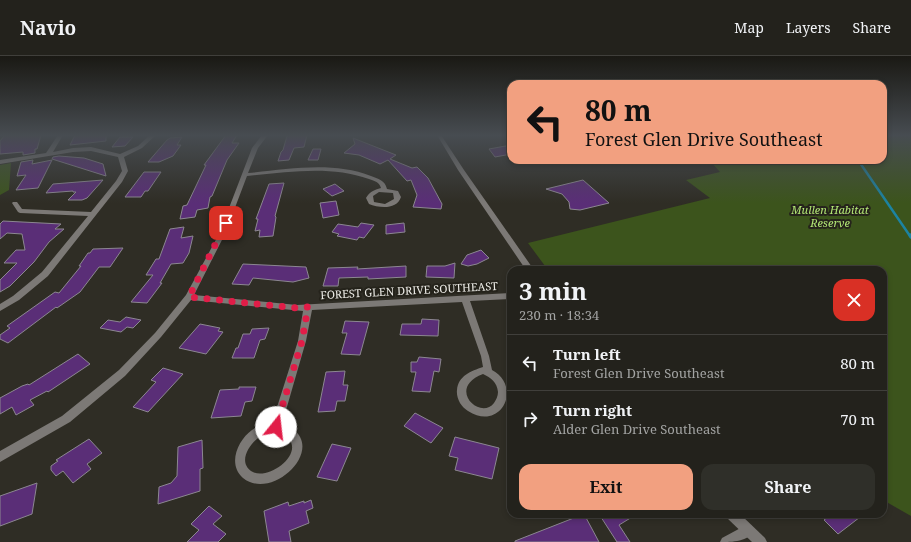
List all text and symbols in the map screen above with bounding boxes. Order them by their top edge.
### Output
text: Navio [20,15,76,41]
text: Map [734,18,764,37]
text: Layers [786,18,831,37]
text: Share [853,18,891,37]
text: 80 m [585,91,652,129]
icon: left [519,96,571,148]
text: Forest Glen Drive Southeast [585,127,823,151]
park label: Mullen Habitat Reserve [790,202,870,230]
pin [209,206,243,240]
icon: arrive [215,212,237,234]
text: 3 min [519,274,587,307]
street label: FOREST GLEN DRIVE SOUTHEAST [320,278,498,302]
button: close [833,279,875,321]
text: 230 m · 18:34 [519,306,599,324]
text: Turn left [553,344,621,364]
icon: left [519,352,541,374]
text: 80 m [840,353,875,373]
text: Forest Glen Drive Southeast [553,364,725,382]
text: Turn right [553,400,632,420]
position arrow [255,406,297,448]
icon: right [519,408,541,430]
text: 70 m [840,409,875,429]
text: Alder Glen Drive Southeast [553,420,721,438]
button: Exit [519,464,693,510]
button: Share [701,464,875,510]

